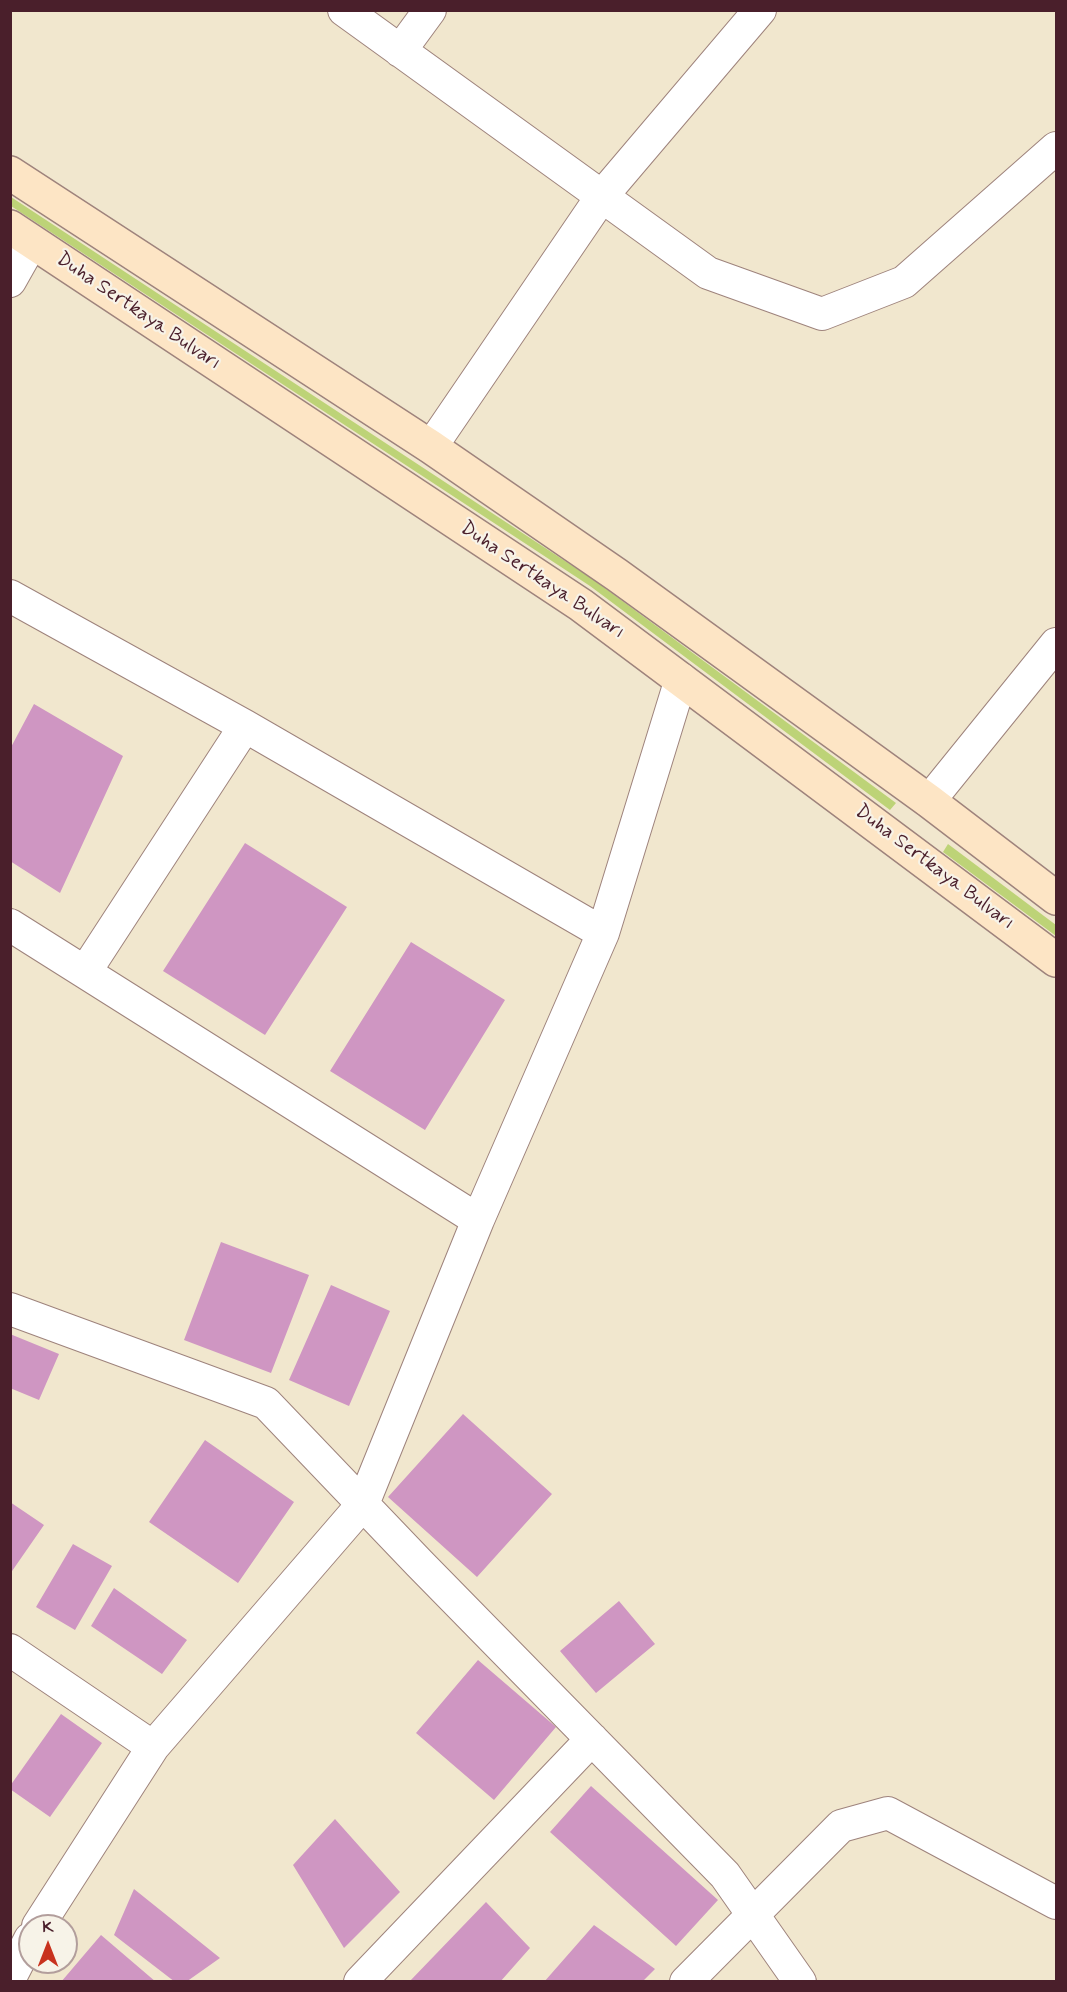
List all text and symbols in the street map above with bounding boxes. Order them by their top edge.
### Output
street label: Duha Sertkaya Bulvarı [51,248,225,376]
street label: Duha Sertkaya Bulvarı [455,517,629,645]
street label: Duha Sertkaya Bulvarı [849,800,1019,936]
north arrow [18,1914,78,1974]
text: K [42,1917,54,1938]

